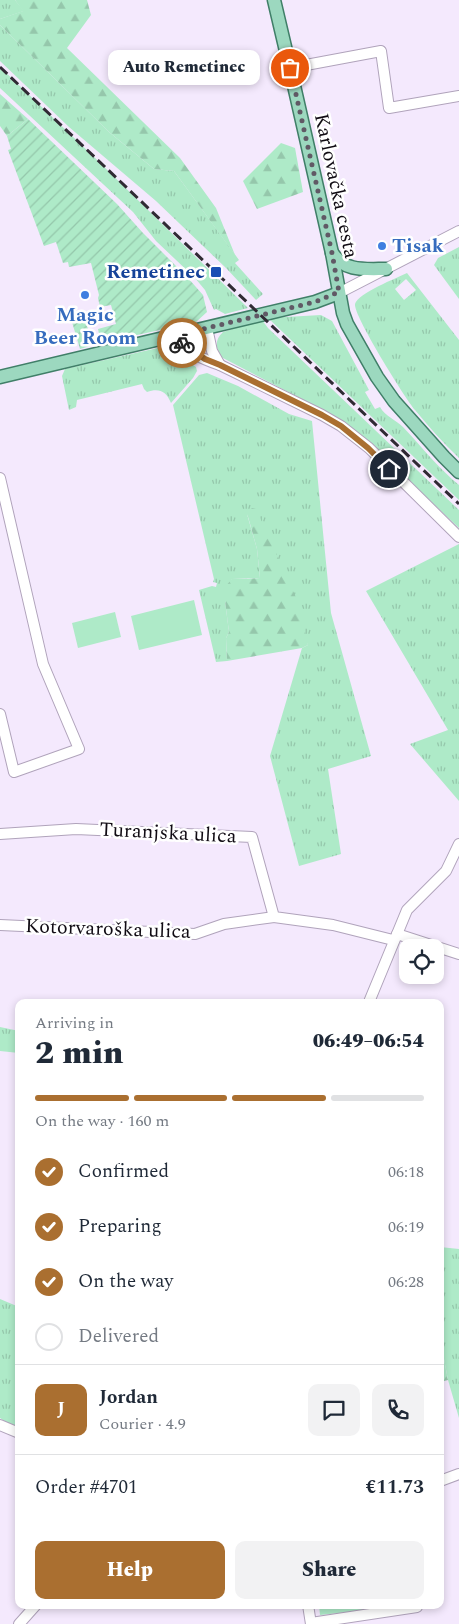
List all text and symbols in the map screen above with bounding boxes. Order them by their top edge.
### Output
pin [269,47,311,89]
callout: Auto Remetinec [108,50,260,86]
icon: bag [276,54,304,82]
text: Auto Remetinec [123,55,245,79]
street label: Karlovačka cesta [306,111,366,261]
place label: Tisak [392,231,444,261]
marker: Tisak [376,240,388,252]
place label: Remetinec [106,257,205,287]
marker: Remetinec [209,265,223,279]
marker: Magic Beer Room [79,289,91,301]
place label: Magic Beer Room [34,300,136,353]
courier [157,318,207,368]
icon: bike [168,329,196,357]
pin [368,448,410,490]
icon: home [375,455,403,483]
street label: Turanjska ulica [99,814,238,852]
street label: Kotorvaroška ulica [25,911,192,947]
map controls [399,939,444,984]
button: locate [399,939,444,984]
text: Arriving in [35,1011,114,1035]
text: 06:49–06:54 [313,1027,424,1056]
text: 2 min [35,1029,123,1078]
text: On the way · 160 m [35,1109,169,1133]
text: Confirmed [78,1157,169,1186]
icon: check [35,1158,63,1186]
text: 06:18 [388,1160,424,1184]
text: Preparing [78,1212,162,1241]
icon: check [35,1213,63,1241]
text: 06:19 [388,1215,424,1239]
text: On the way [78,1267,174,1296]
icon: check [35,1268,63,1296]
text: 06:28 [388,1270,424,1294]
text: Delivered [78,1322,159,1351]
text: Jordan [99,1383,158,1412]
button: chat [308,1384,360,1436]
button: phone [372,1384,424,1436]
text: J [57,1395,65,1424]
text: Courier · 4.9 [99,1412,186,1436]
text: Order #4701 [35,1473,138,1502]
text: €11.73 [366,1473,424,1502]
button: Help [35,1541,225,1599]
button: Share [235,1541,424,1599]

